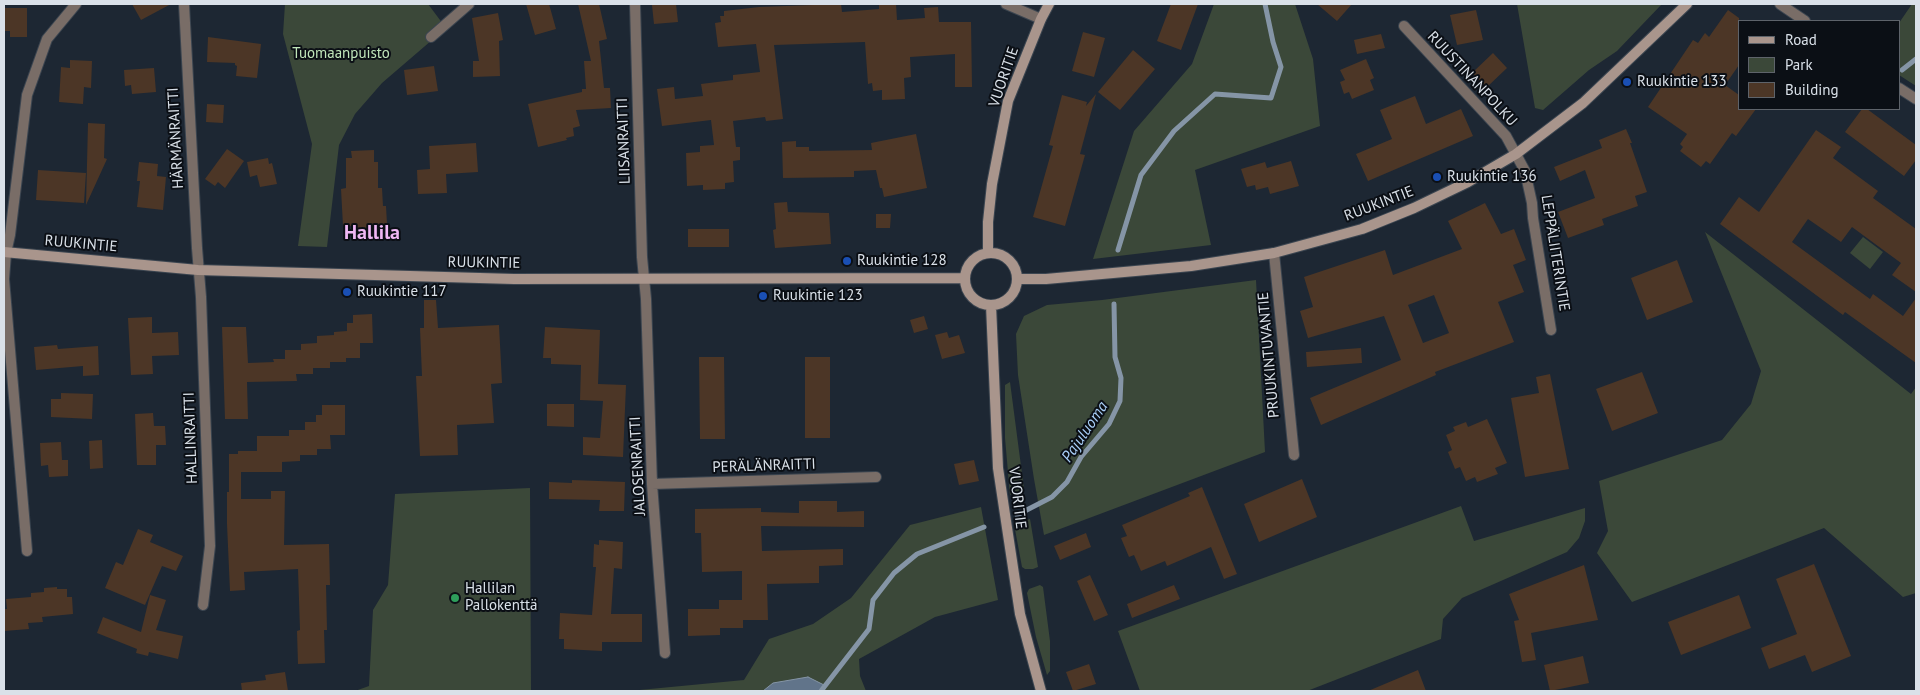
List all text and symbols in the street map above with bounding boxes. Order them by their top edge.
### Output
legend [1738,20,1900,110]
street label: RUUSTINANPOLKU [1423,28,1521,130]
text: Road [1785,30,1817,49]
street label: VUORITIE [985,44,1023,110]
park label: Tuomaanpuisto [292,45,390,63]
text: Park [1785,55,1813,74]
place label: Ruukintie 133 [1637,73,1727,91]
marker: Ruukintie 133 [1621,76,1633,88]
text: Building [1785,80,1839,99]
street label: HÄRMÄNRAITTI [164,87,188,189]
street label: LIISANRAITTI [613,98,635,184]
place label: Ruukintie 136 [1447,168,1537,186]
marker: Ruukintie 136 [1431,171,1443,183]
street label: RUUKINTIE [1342,183,1416,225]
street label: LEPPÄLIITERINTIE [1537,194,1573,312]
district label: Hallila [344,221,400,245]
street label: RUUKINTIE [44,232,118,256]
place label: Ruukintie 128 [857,252,947,270]
street label: RUUKINTIE [447,253,521,273]
marker: Ruukintie 128 [841,255,853,267]
place label: Ruukintie 117 [357,283,447,301]
marker: Ruukintie 117 [341,286,353,298]
place label: Ruukintie 123 [773,287,863,305]
marker: Ruukintie 123 [757,290,769,302]
street label: PRUUKINTUVANTIE [1255,291,1283,419]
street label: HALLINRAITTI [180,392,202,484]
water label: Pajuluoma [1058,398,1112,466]
street label: JALOSENRAITTI [626,416,650,516]
street label: PERÄLÄNRAITTI [712,455,816,477]
street label: VUORITIE [1004,466,1030,530]
place label: Hallilan Pallokenttä [465,580,538,615]
marker: Hallilan Pallokenttä [449,592,461,604]

